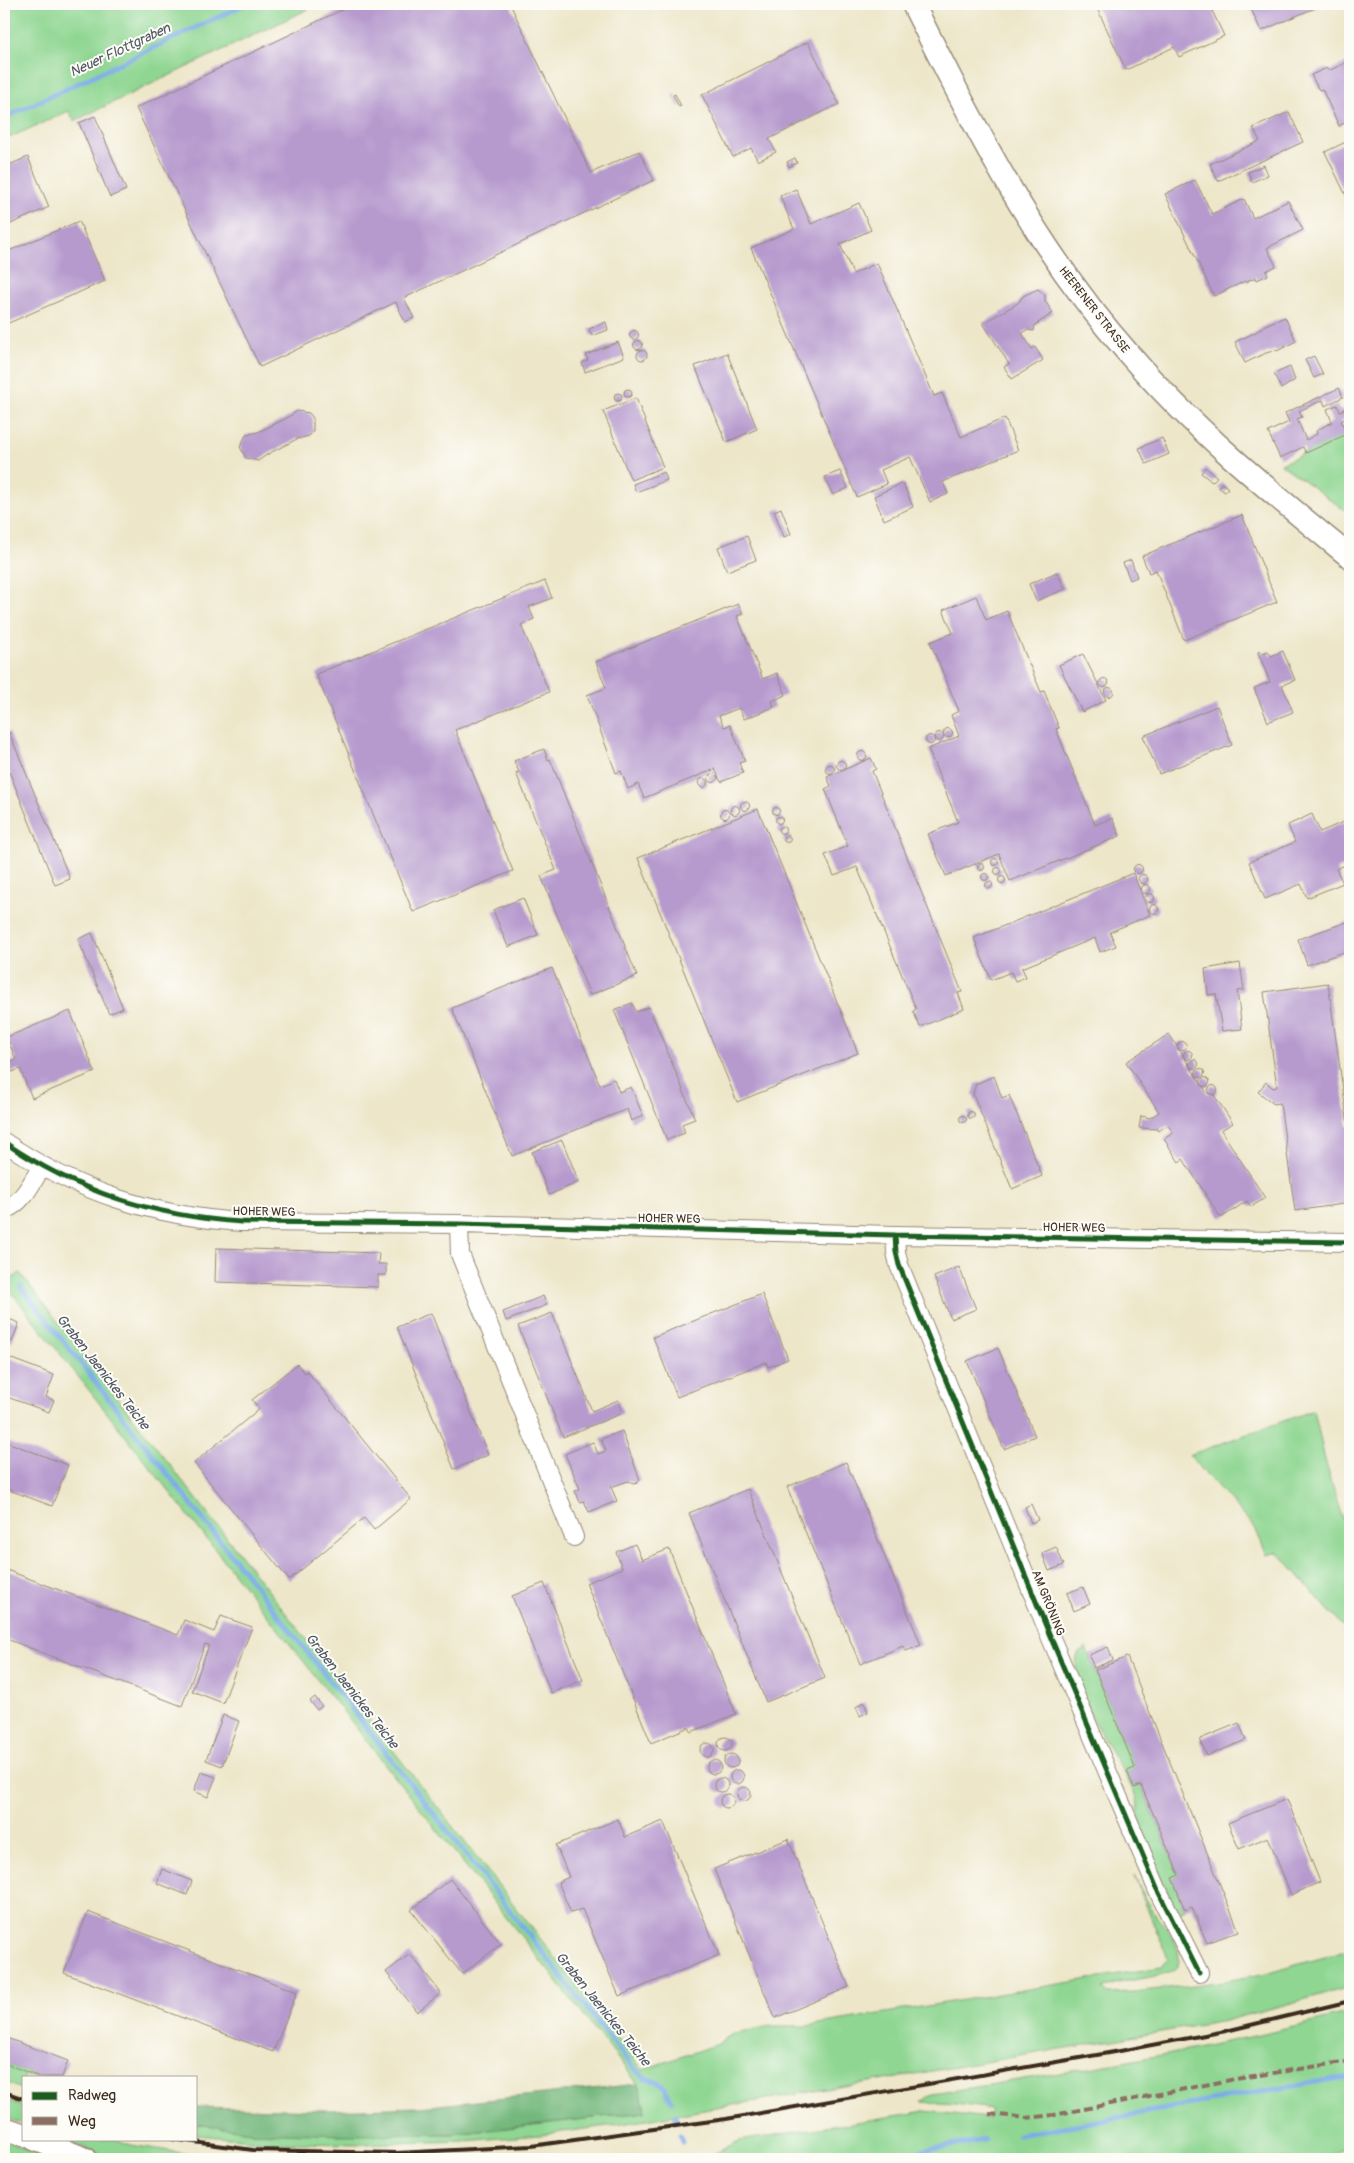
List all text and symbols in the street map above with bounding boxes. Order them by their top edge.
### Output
water label: Neuer Flottgraben [67,19,174,81]
street label: HEERENER STRASSE [1055,264,1133,356]
street label: HOHER WEG [232,1204,296,1220]
street label: HOHER WEG [637,1211,701,1227]
street label: HOHER WEG [1042,1220,1106,1236]
water label: Graben Jaenickes Teiche [53,1311,155,1435]
street label: AM GRÖNING [1028,1568,1069,1638]
water label: Graben Jaenickes Teiche [302,1630,404,1754]
water label: Graben Jaenickes Teiche [552,1949,655,2071]
legend [22,2076,198,2140]
text: Radweg [68,2086,116,2105]
text: Weg [68,2112,96,2131]

